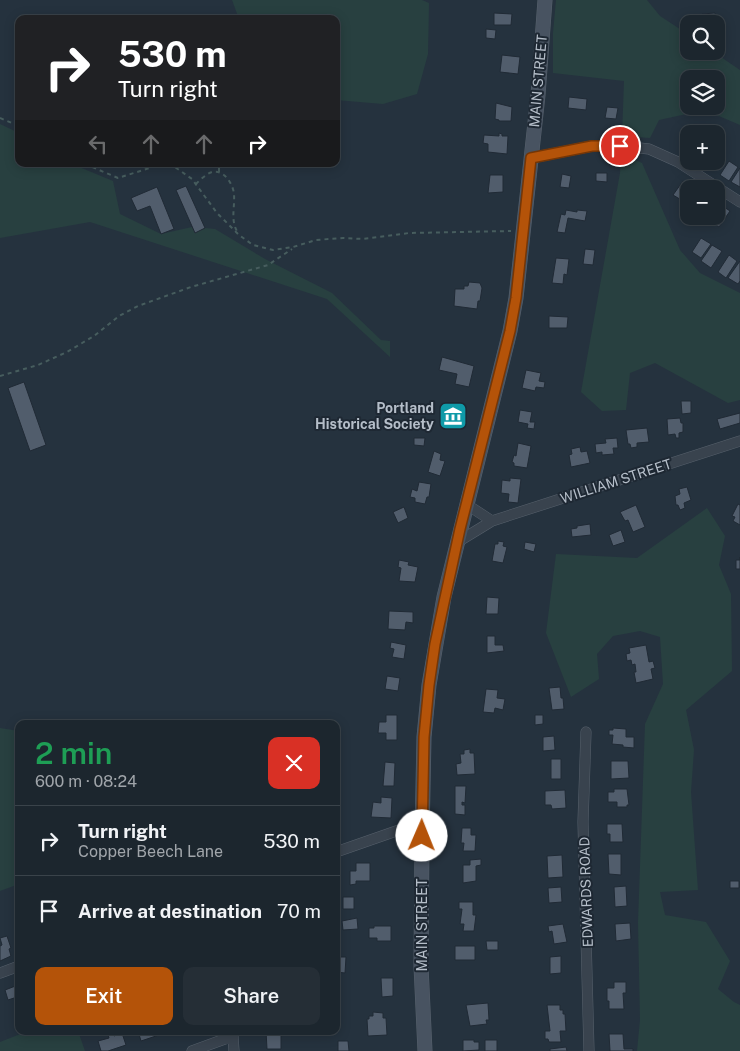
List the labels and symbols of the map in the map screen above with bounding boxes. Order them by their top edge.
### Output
street label: MAIN STREET [526,34,550,128]
pin [599,125,641,167]
place label: Portland Historical Society [315,400,434,432]
museum icon: Portland Historical Society [438,401,468,431]
street label: WILLIAM STREET [558,455,674,507]
position arrow [395,809,447,861]
street label: EDWARDS ROAD [576,837,596,947]
street label: MAIN STREET [414,878,430,972]

